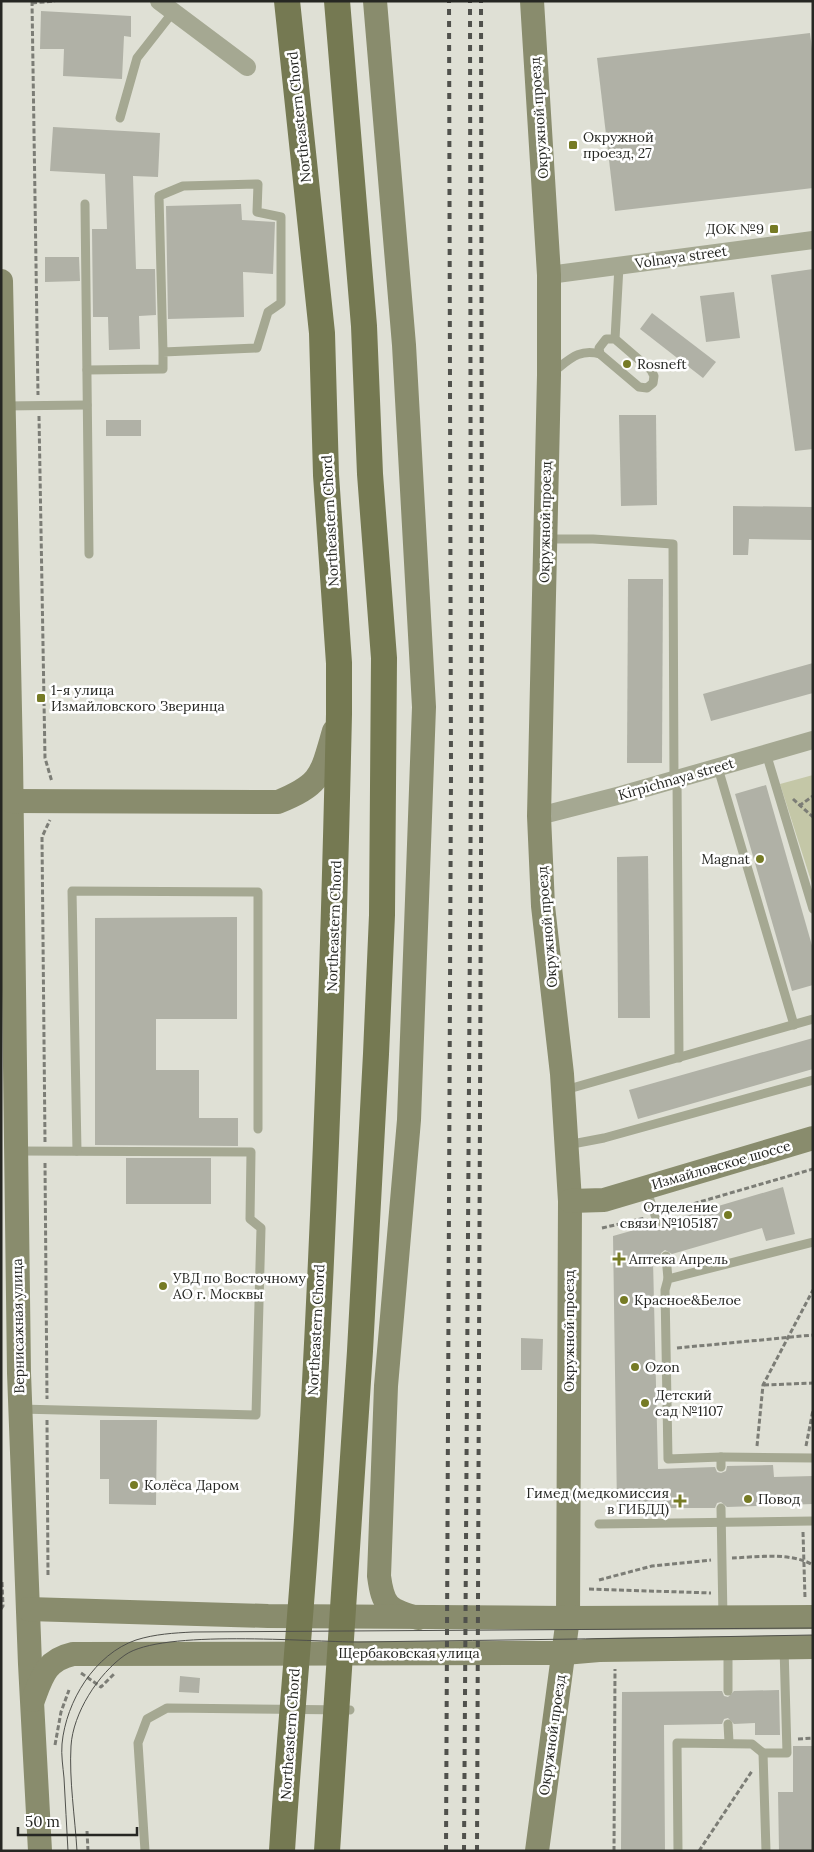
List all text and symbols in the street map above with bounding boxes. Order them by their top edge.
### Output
street label: Northeastern Chord [283,50,315,184]
street label: Окружной проезд [526,57,552,179]
place label: Окружной проезд, 27 [583,128,654,162]
marker: Окружной проезд, 27 [567,139,579,151]
place label: ДОК №9 [706,220,764,238]
marker: ДОК №9 [768,223,780,235]
street label: Volnaya street [633,242,729,273]
place label: Rosneft [637,355,687,373]
marker: Rosneft [621,358,633,370]
street label: Northeastern Chord [318,455,342,587]
street label: Окружной проезд [535,461,555,583]
place label: 1-я улица Измайловского Зверинца [51,681,225,715]
marker: 1-я улица Измайловского Зверинца [35,692,47,704]
street label: Kirpichnaya street [616,754,737,804]
place label: Magnat [701,850,751,868]
marker: Magnat [754,853,766,865]
street label: Northeastern Chord [323,860,345,992]
street label: Окружной проезд [533,865,561,989]
street label: Измайловское шоссе [649,1136,793,1194]
place label: Отделение связи №105187 [620,1198,719,1232]
marker: Отделение связи №105187 [722,1209,734,1221]
place label: Аптека Апрель [628,1250,728,1268]
marker: Аптека Апрель [613,1253,625,1265]
street label: Вернисажная улица [8,1258,28,1394]
street label: Northeastern Chord [304,1264,328,1396]
place label: УВД по Восточному АО г. Москвы [172,1269,307,1303]
street label: Окружной проезд [560,1270,578,1392]
marker: УВД по Восточному АО г. Москвы [157,1280,169,1292]
place label: Красное&Белое [634,1291,742,1309]
marker: Красное&Белое [618,1294,630,1306]
place label: Ozon [645,1358,680,1376]
marker: Ozon [629,1361,641,1373]
place label: Детский сад №1107 [655,1386,723,1420]
marker: Детский сад №1107 [639,1397,651,1409]
place label: Колёса Даром [144,1476,239,1494]
marker: Колёса Даром [128,1479,140,1491]
place label: Гимед (медкомиссия в ГИБДД) [526,1484,669,1518]
place label: Повод [758,1490,800,1508]
marker: Повод [742,1493,754,1505]
marker: Гимед (медкомиссия в ГИБДД) [673,1494,687,1508]
street label: Щербаковская улица [338,1644,480,1662]
street label: Northeastern Chord [276,1668,304,1800]
street label: Окружной проезд [535,1673,569,1797]
scale bar [18,1804,136,1836]
text: 50 m [25,1812,60,1831]

